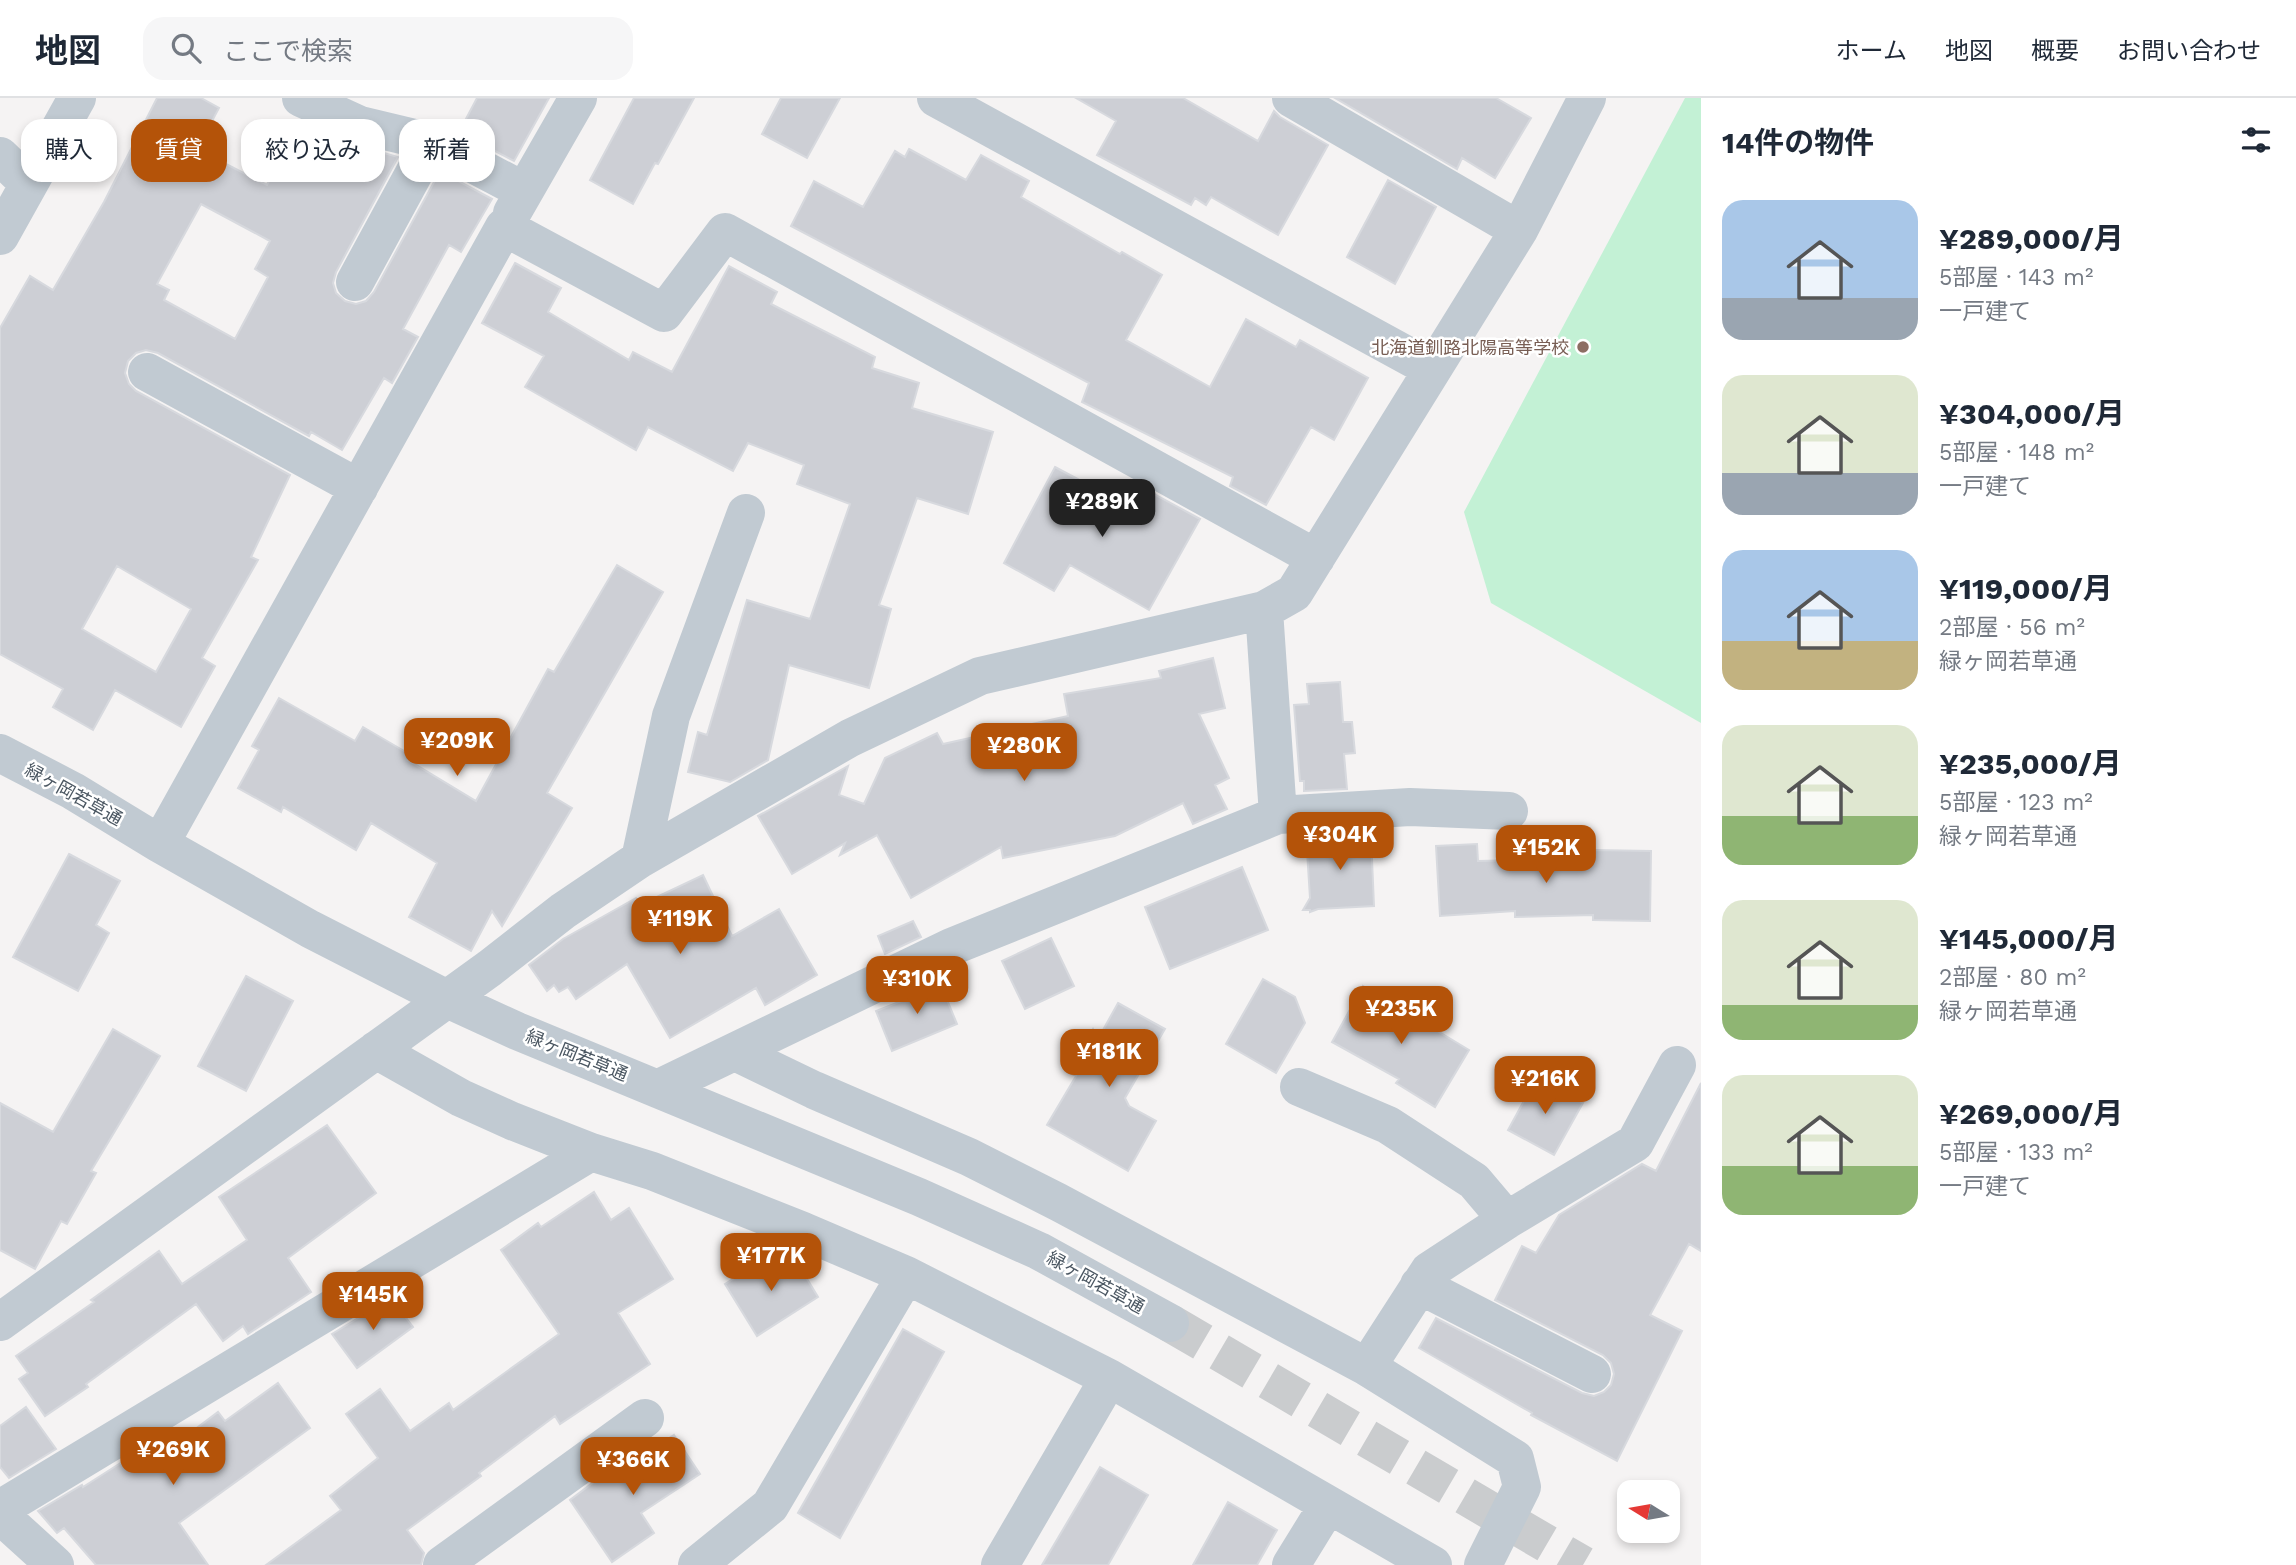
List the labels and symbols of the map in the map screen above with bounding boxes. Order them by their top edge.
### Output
place label: 北海道釧路北陽高等学校 [1371,337,1569,358]
marker: 北海道釧路北陽高等学校 [1575,339,1591,355]
pin: ¥289K [1053,480,1151,539]
pin: ¥209K [408,718,506,778]
pin: ¥280K [975,724,1073,783]
street label: 緑ヶ岡若草通 [22,759,126,829]
pin: ¥304K [1291,812,1389,872]
pin: ¥152K [1497,826,1595,885]
pin: ¥119K [631,896,729,956]
pin: ¥310K [868,956,966,1016]
pin: ¥235K [1352,986,1450,1046]
street label: 緑ヶ岡若草通 [523,1025,631,1085]
pin: ¥181K [1060,1030,1158,1089]
pin: ¥216K [1496,1056,1594,1116]
pin: ¥177K [722,1234,820,1293]
street label: 緑ヶ岡若草通 [1044,1247,1148,1317]
pin: ¥145K [324,1272,422,1332]
pin: ¥269K [124,1428,222,1487]
pin: ¥366K [584,1438,682,1497]
north arrow [1617,1480,1680,1544]

